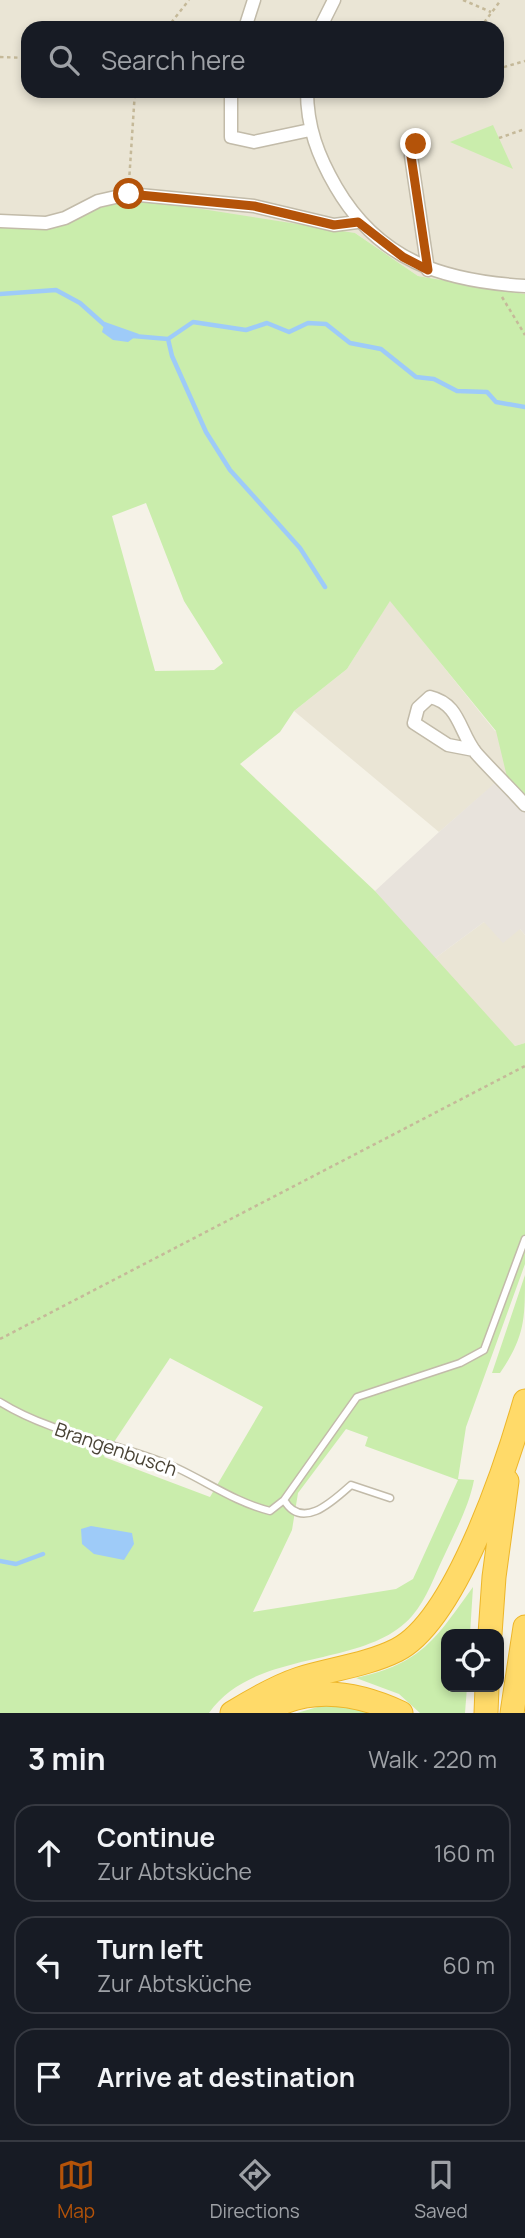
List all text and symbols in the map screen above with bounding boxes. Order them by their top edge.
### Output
search box [21,21,504,98]
icon: search [45,41,83,79]
text: Search here [101,42,246,78]
route end [400,128,431,159]
route start [113,178,144,209]
street label: Brangenbusch [51,1416,181,1482]
map controls [441,1629,504,1692]
button: locate [441,1629,504,1692]
text: 3 min [28,1738,106,1779]
text: Walk · 220 m [368,1743,497,1775]
text: Continue [97,1819,215,1855]
icon: ahead [30,1834,68,1872]
text: 160 m [434,1837,495,1869]
text: Zur Abtsküche [97,1855,252,1887]
text: Turn left [97,1931,204,1967]
icon: left [30,1946,68,1984]
text: 60 m [443,1949,495,1981]
text: Zur Abtsküche [97,1967,252,1999]
icon: arrive [30,2058,68,2096]
text: Arrive at destination [97,2059,355,2095]
tab: Map [57,2156,95,2224]
tab: Directions [210,2156,300,2224]
tab: Saved [414,2156,468,2224]

